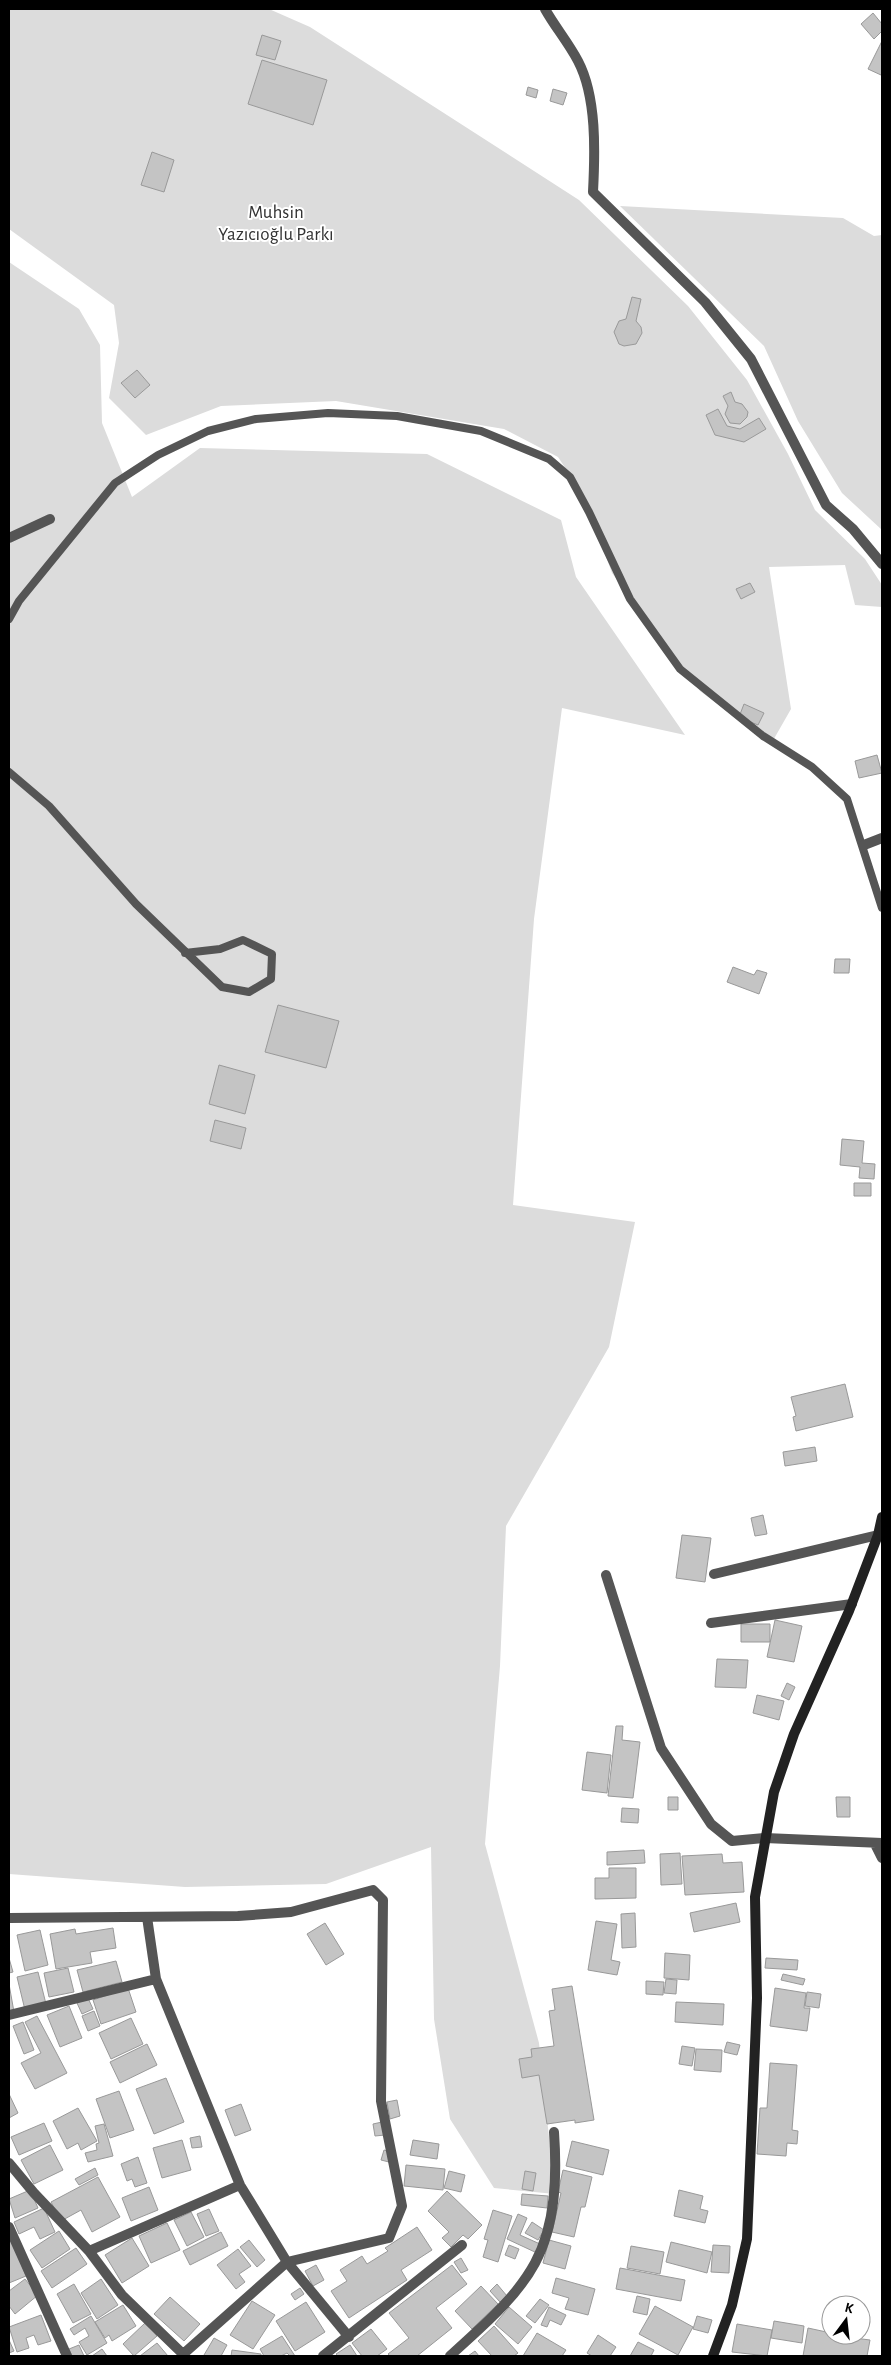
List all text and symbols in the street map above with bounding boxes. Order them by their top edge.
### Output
park label: Muhsin Yazıcıoğlu Parkı [218,203,334,244]
north arrow [821,2295,871,2345]
text: K [843,2301,856,2316]

